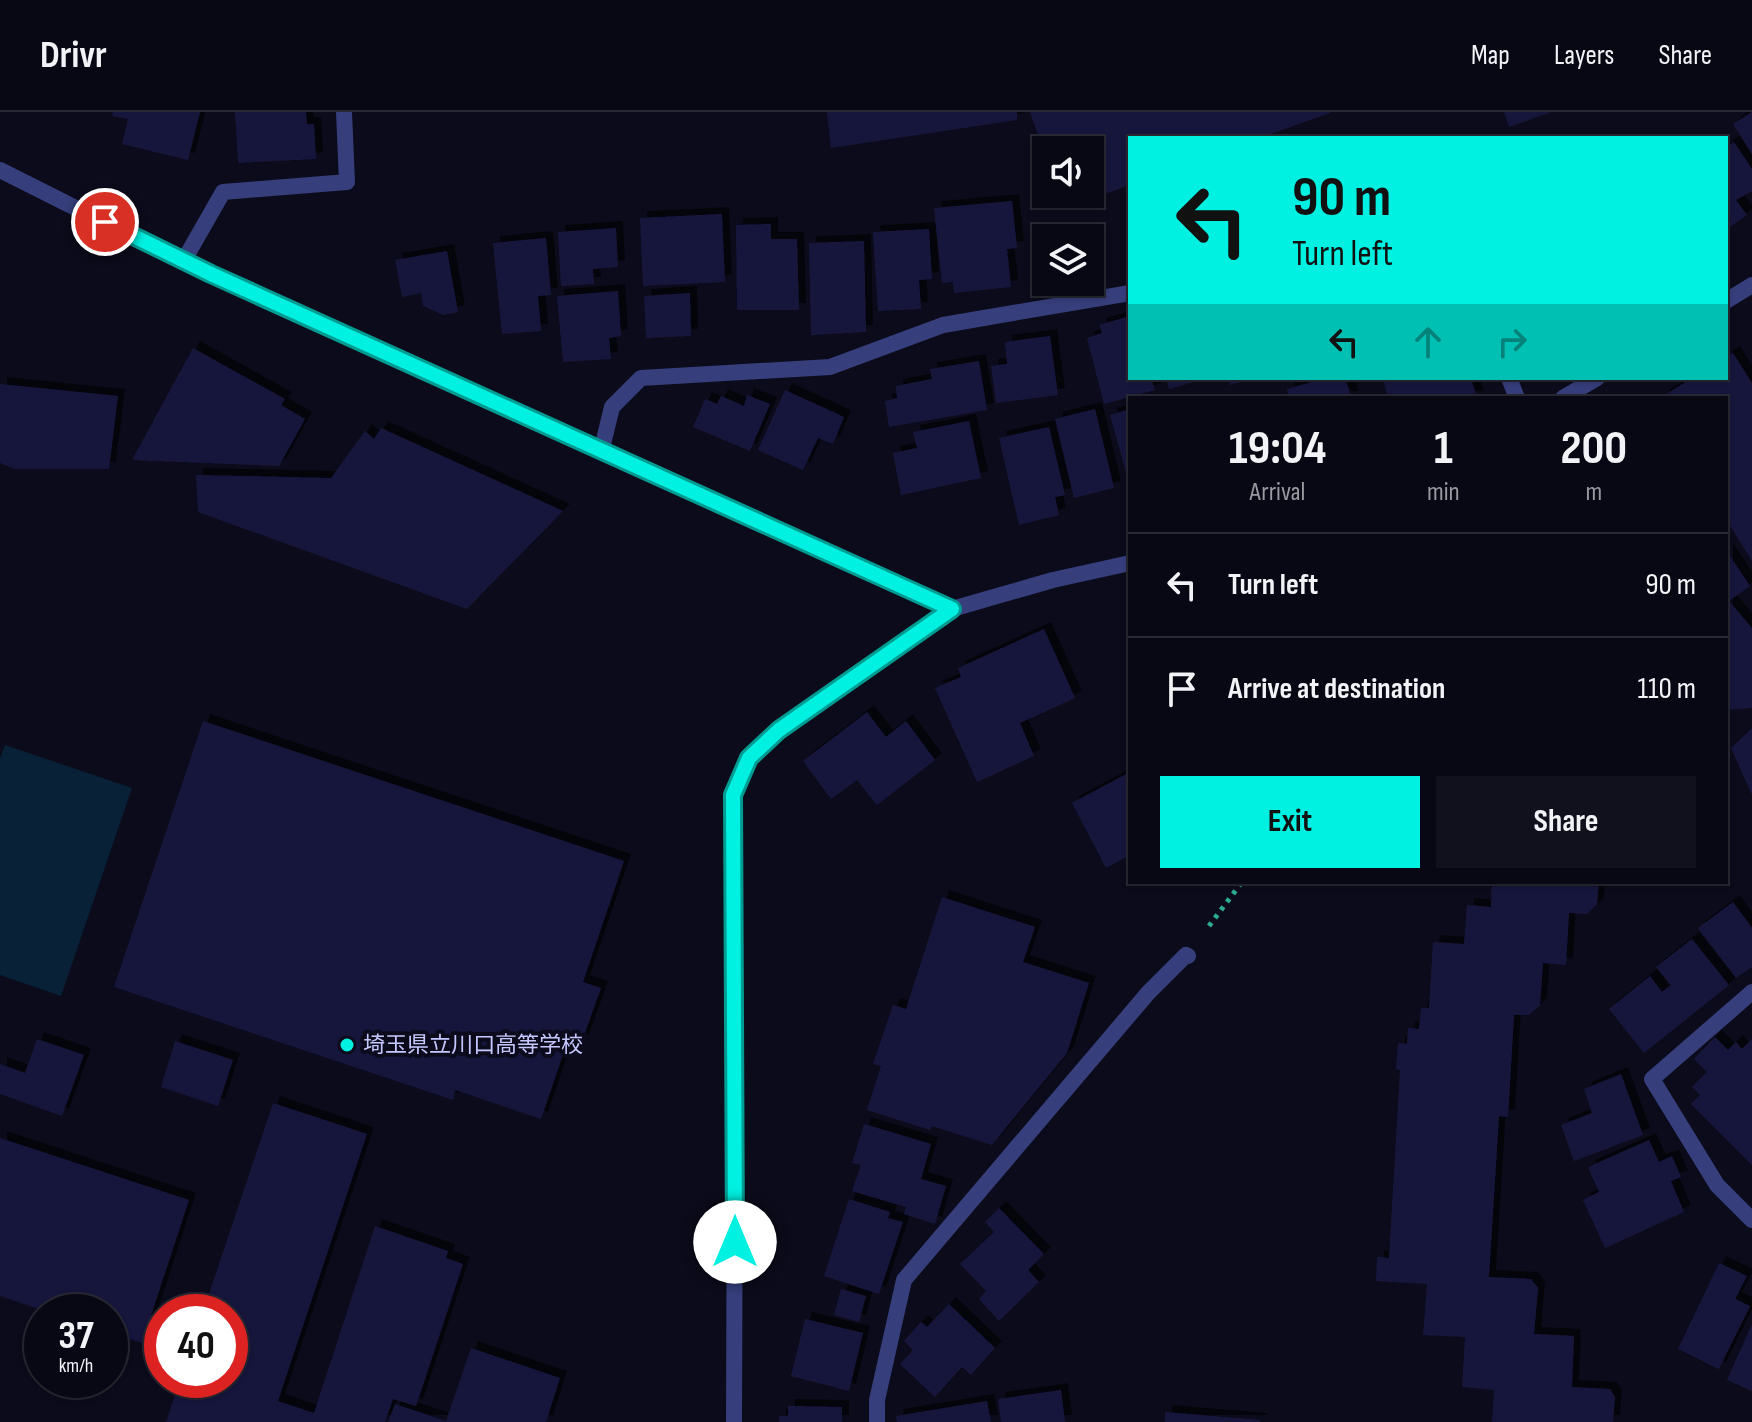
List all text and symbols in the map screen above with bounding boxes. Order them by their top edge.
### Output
text: Drivr [40,33,107,78]
text: Map [1471,39,1510,72]
text: Layers [1554,39,1614,72]
text: Share [1658,39,1712,72]
map controls [1032,136,1104,296]
button: sound [1032,136,1104,208]
text: 90 m [1292,165,1391,232]
icon: left [1160,168,1264,272]
pin [71,188,139,256]
icon: arrive [83,200,127,244]
button: layers [1032,224,1104,296]
text: Turn left [1292,233,1393,276]
icon: left [1322,320,1366,364]
icon: ahead [1406,320,1450,364]
icon: right [1490,320,1534,364]
text: 19:04 [1229,420,1326,477]
text: 1 [1434,420,1453,477]
text: 200 [1560,420,1627,477]
text: Arrival [1250,477,1305,508]
text: min [1427,477,1460,508]
text: m [1585,477,1602,508]
icon: left [1160,563,1204,607]
text: Turn left [1228,567,1318,603]
text: 90 m [1645,567,1696,603]
icon: arrive [1160,667,1204,711]
text: Arrive at destination [1228,671,1445,707]
text: 110 m [1638,671,1696,707]
button: Exit [1160,776,1420,868]
button: Share [1436,776,1696,868]
place label: 埼玉県立川口高等学校 [363,1032,583,1059]
marker: 埼玉県立川口高等学校 [338,1036,356,1054]
position arrow [693,1200,777,1284]
speed limit sign: 40 [144,1294,248,1398]
text: 37 [58,1312,94,1360]
text: km/h [59,1354,93,1378]

